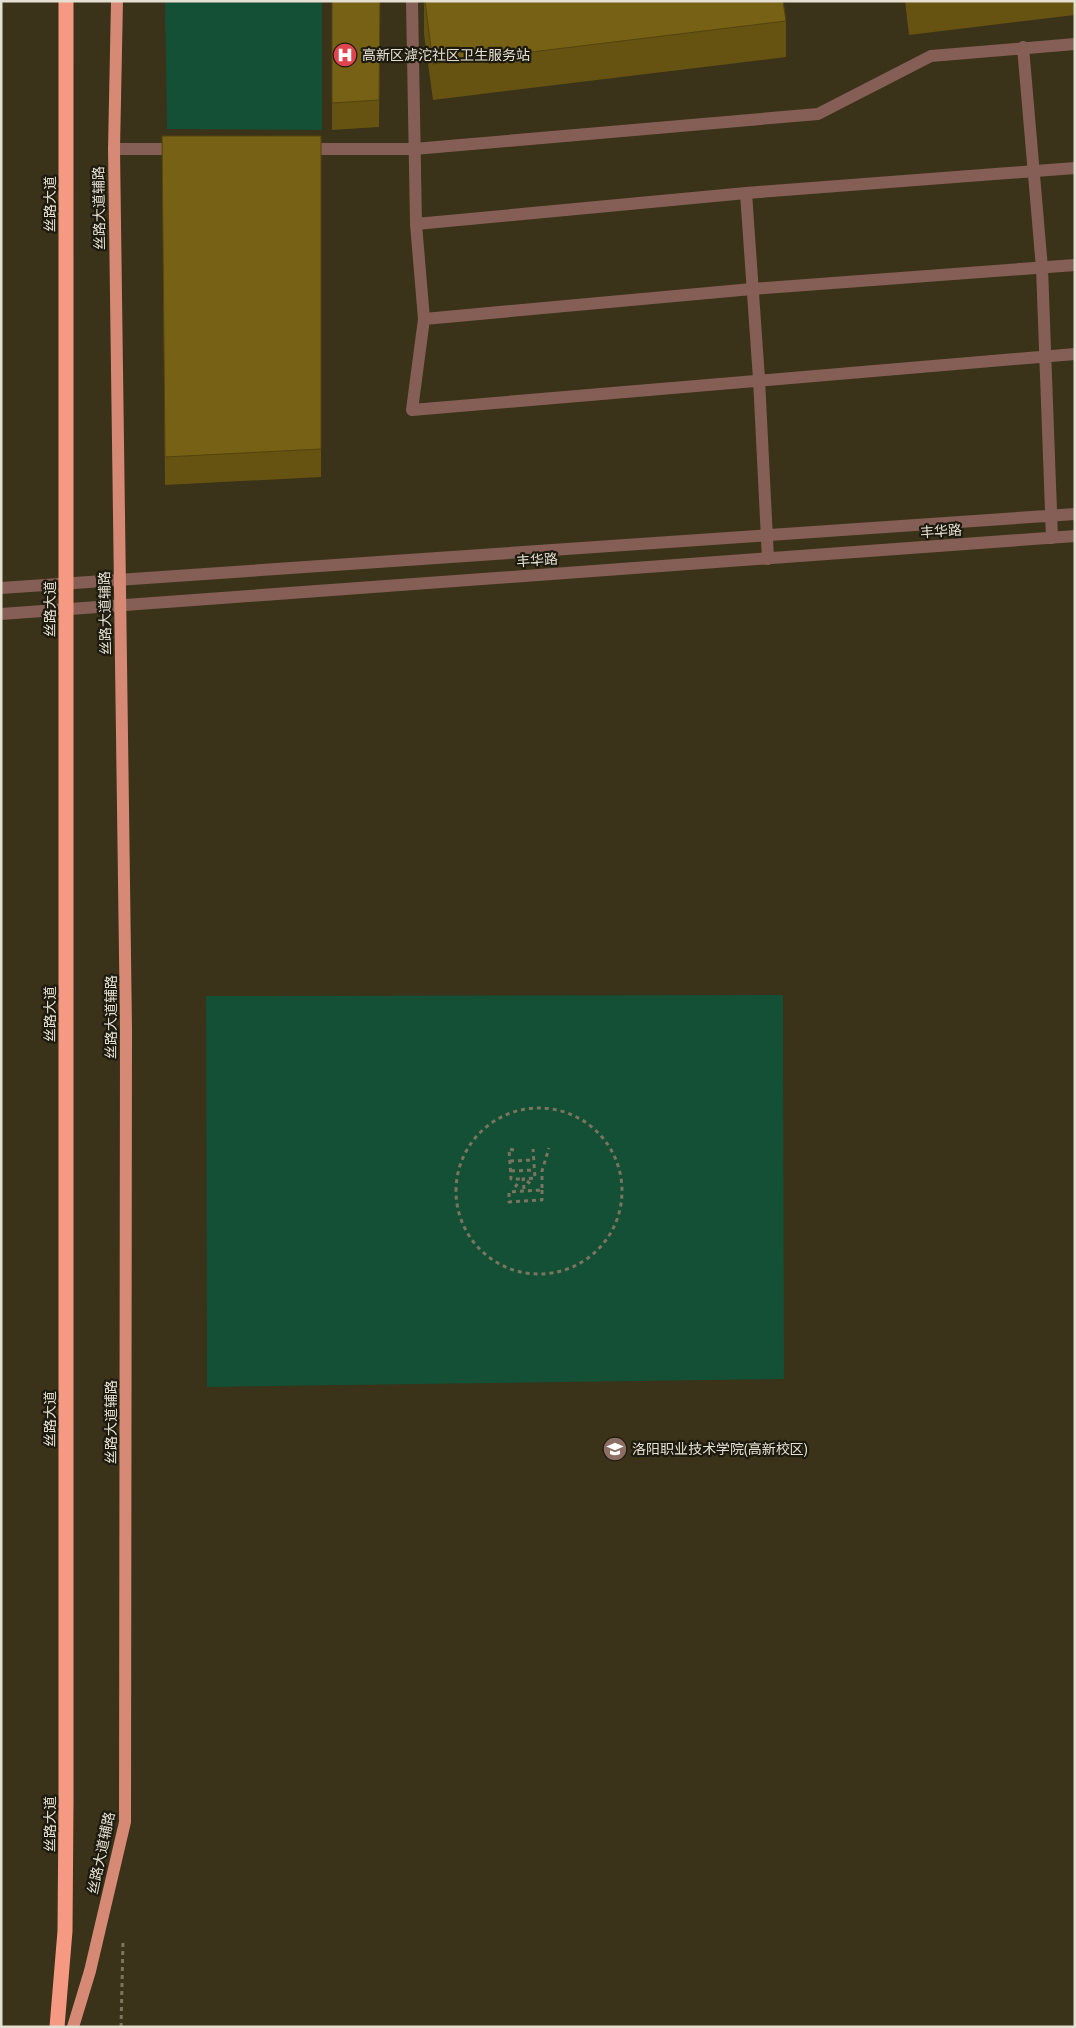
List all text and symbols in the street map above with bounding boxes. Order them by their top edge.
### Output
hospital icon: 高新区滹沱社区卫生服务站 [332,42,358,68]
place label: 高新区滹沱社区卫生服务站 [362,46,530,64]
street label: 丝路大道辅路 [89,166,109,250]
street label: 丝路大道 [41,176,59,232]
street label: 丰华路 [919,521,963,541]
street label: 丰华路 [515,550,559,570]
street label: 丝路大道辅路 [95,571,115,655]
street label: 丝路大道 [41,581,59,637]
street label: 丝路大道辅路 [102,975,120,1059]
street label: 丝路大道 [41,986,59,1042]
street label: 丝路大道辅路 [102,1380,120,1464]
street label: 丝路大道 [41,1391,59,1447]
school or university icon: 洛阳职业技术学院(高新校区) [602,1436,628,1462]
place label: 洛阳职业技术学院(高新校区) [632,1440,808,1458]
street label: 丝路大道 [41,1796,59,1852]
street label: 丝路大道辅路 [83,1810,119,1896]

